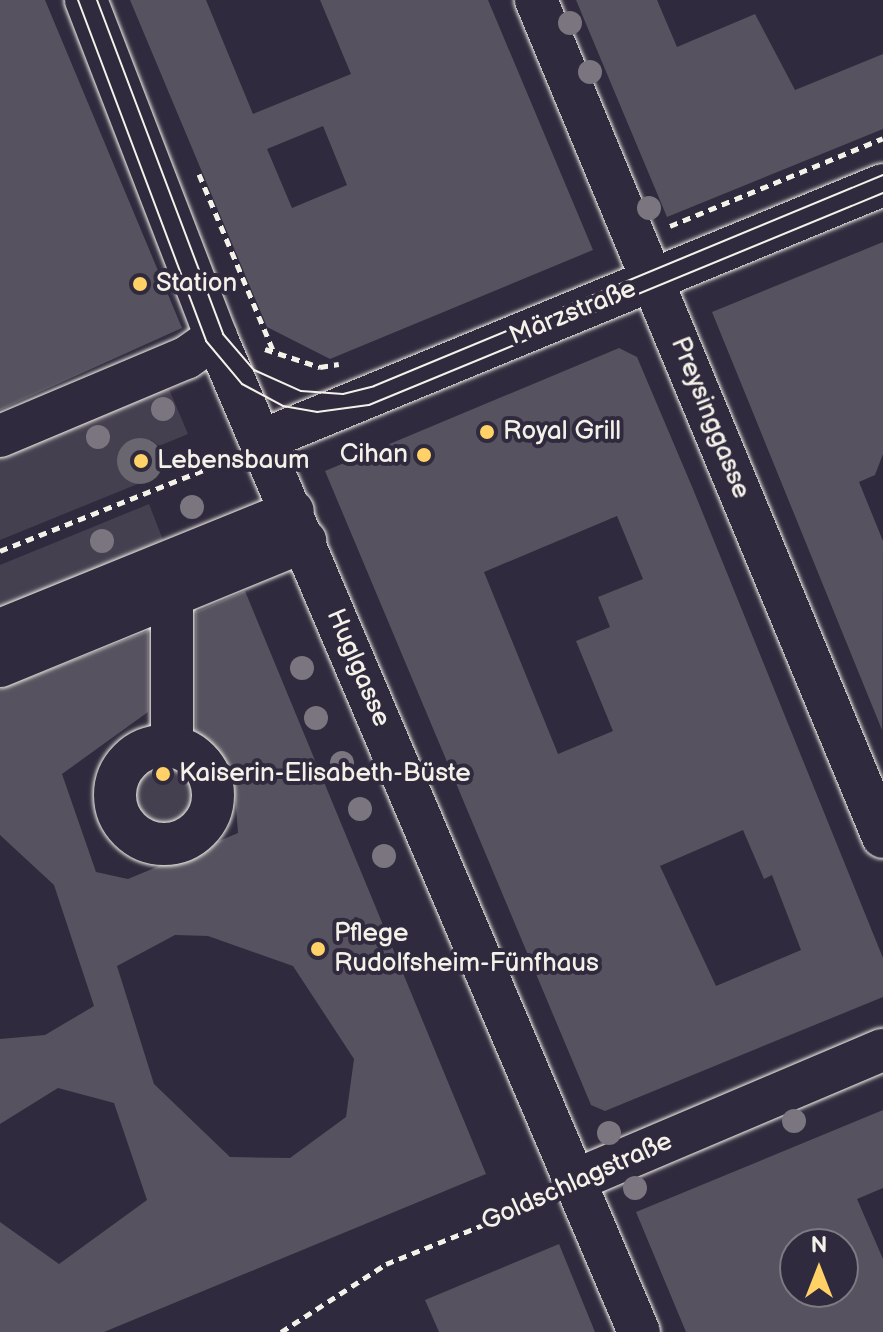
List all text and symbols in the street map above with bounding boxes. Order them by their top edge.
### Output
place label: Station [156,268,237,300]
street label: Märzstraße [505,273,641,353]
marker: Station [131,275,149,293]
street label: Preysinggasse [663,333,757,503]
place label: Royal Grill [503,416,621,448]
marker: Royal Grill [478,423,496,441]
place label: Cihan [340,439,408,471]
place label: Lebensbaum [157,445,310,477]
marker: Cihan [415,446,433,464]
marker: Lebensbaum [132,452,150,470]
street label: Huglgasse [319,604,397,732]
place label: Kaiserin-Elisabeth-Büste [179,758,471,790]
marker: Kaiserin-Elisabeth-Büste [154,765,172,783]
place label: Pflege Rudolfsheim-Fünfhaus [334,918,599,980]
marker: Pflege Rudolfsheim-Fünfhaus [309,940,327,958]
street label: Goldschlagstraße [477,1126,677,1238]
north arrow [779,1228,859,1308]
text: N [811,1232,827,1259]

